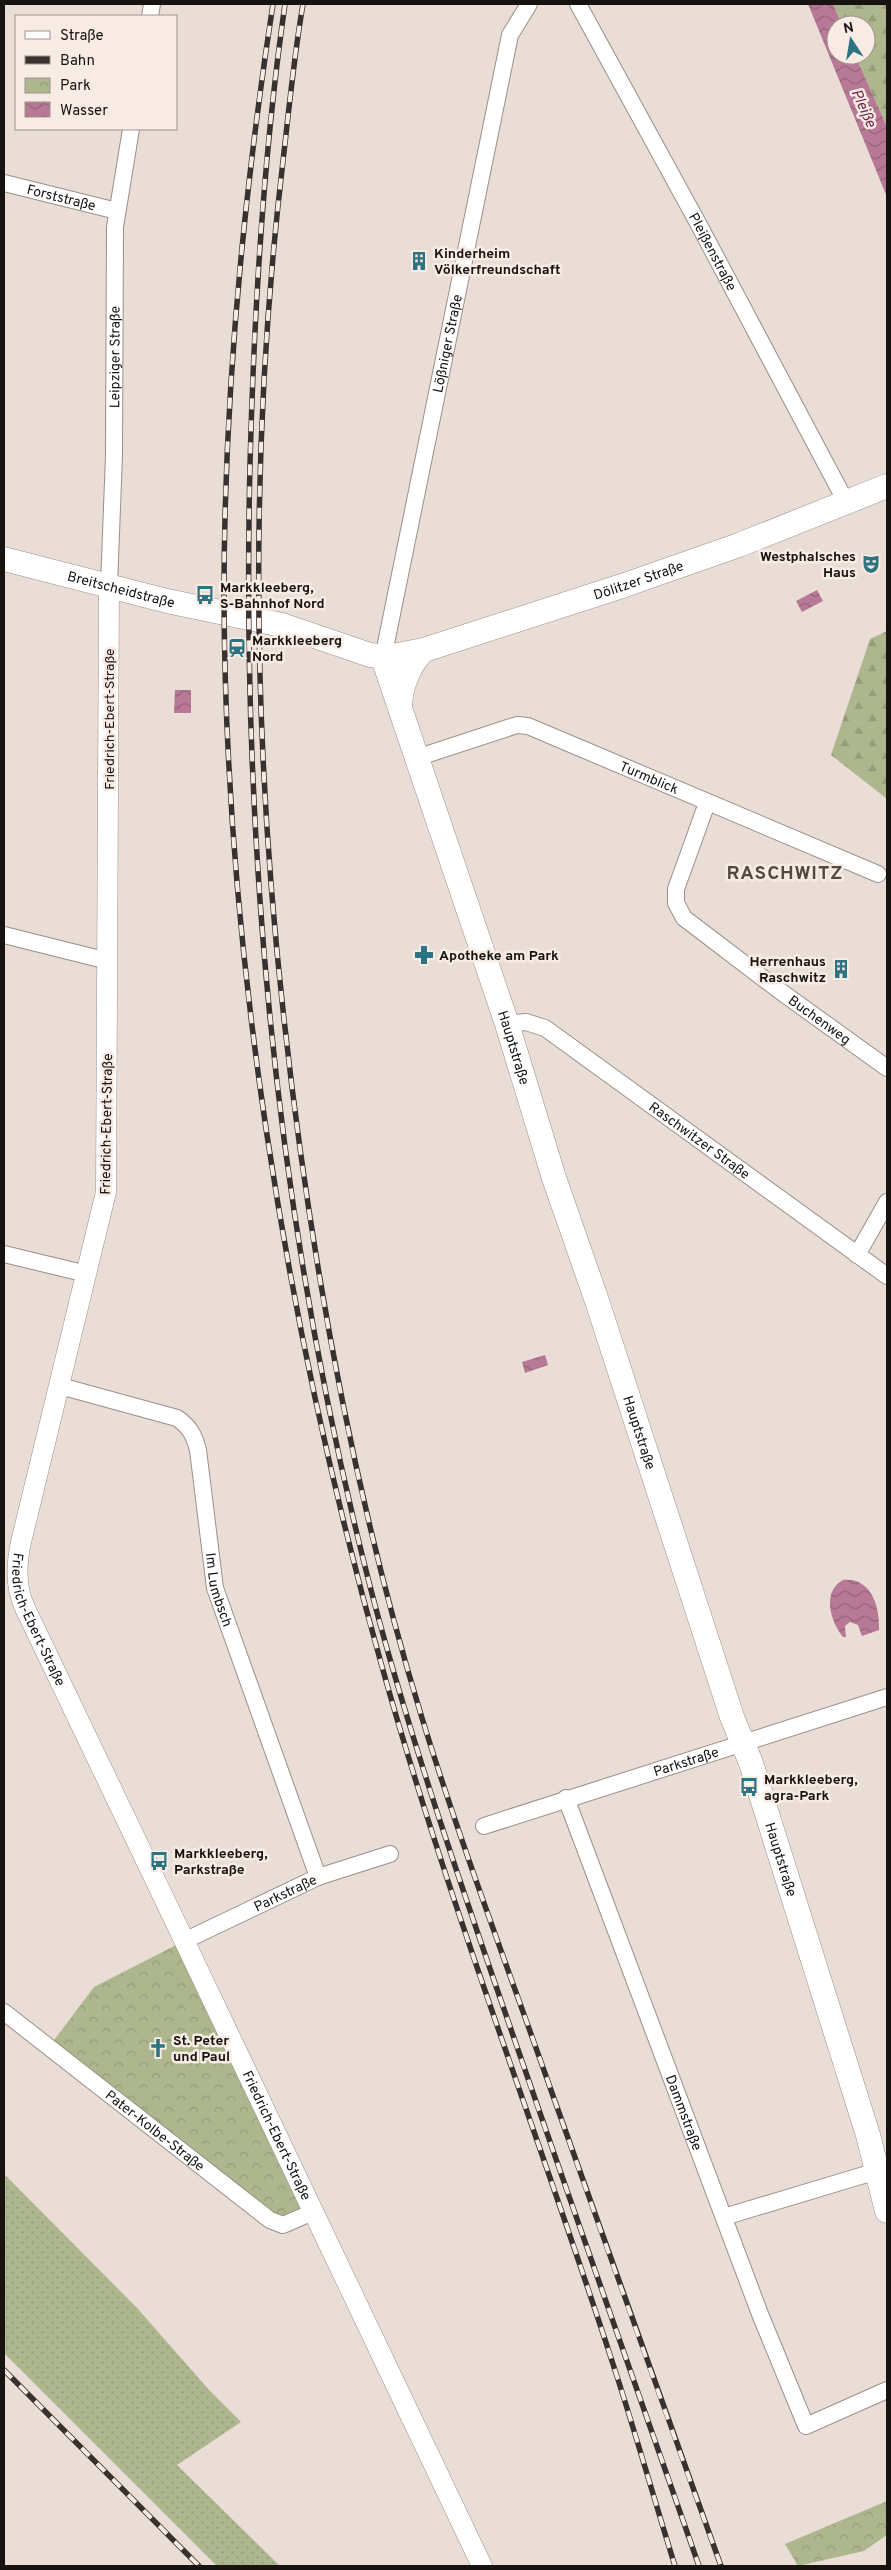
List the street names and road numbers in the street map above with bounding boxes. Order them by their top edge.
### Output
street label: Forststraße [25,182,97,215]
street label: Pleißenstraße [684,210,739,294]
street label: Lößniger Straße [430,293,467,394]
street label: Leipziger Straße [107,306,125,408]
street label: Dölitzer Straße [592,558,686,605]
street label: Breitscheidstraße [65,569,176,612]
street label: Friedrich-Ebert-Straße [102,648,119,790]
street label: Turmblick [617,759,681,799]
street label: Buchenweg [784,993,854,1049]
street label: Hauptstraße [493,1009,532,1087]
street label: Friedrich-Ebert-Straße [98,1053,117,1195]
street label: Raschwitzer Straße [645,1099,753,1184]
street label: Hauptstraße [618,1394,658,1472]
street label: Friedrich-Ebert-Straße [7,1552,68,1689]
street label: Im Lumbsch [201,1552,235,1629]
street label: Parkstraße [652,1744,721,1781]
street label: Hauptstraße [760,1821,800,1899]
street label: Parkstraße [252,1872,320,1916]
street label: Friedrich-Ebert-Straße [238,2068,314,2203]
street label: Dammstraße [661,2073,705,2153]
street label: Pater-Kolbe-Straße [101,2087,207,2176]

